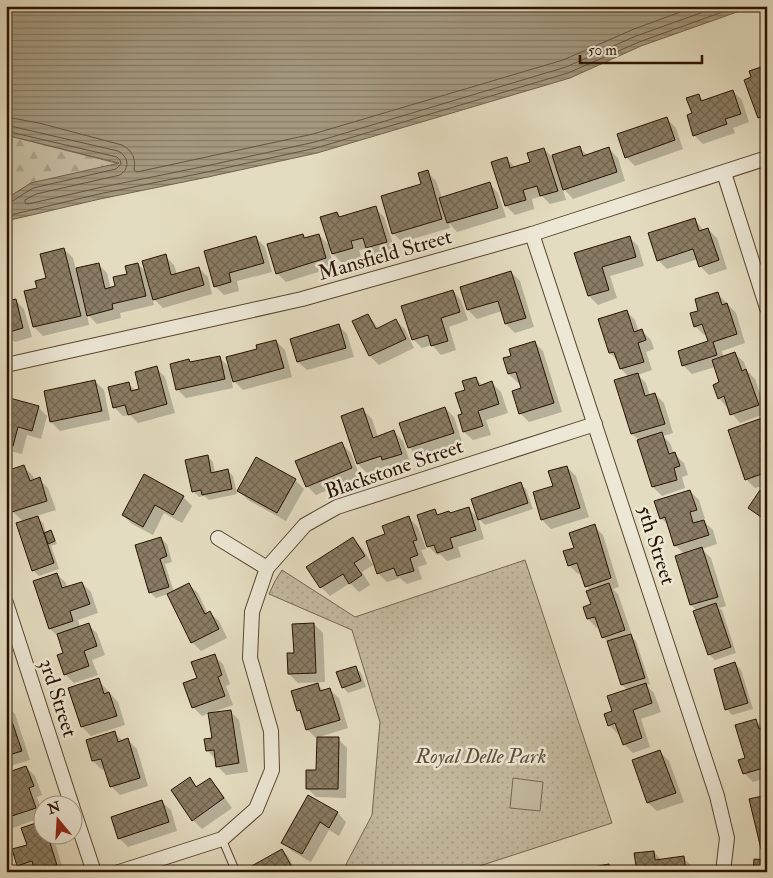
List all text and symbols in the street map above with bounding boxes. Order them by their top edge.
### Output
scale bar [580,32,703,64]
text: 50 m [588,41,617,60]
street label: Mansfield Street [315,223,455,287]
street label: Blackstone Street [321,433,467,505]
street label: 5th Street [630,502,682,588]
street label: 3rd Street [33,655,83,741]
park label: Royal Delle Park [415,743,546,770]
north arrow [32,796,82,846]
text: N [45,798,63,818]

